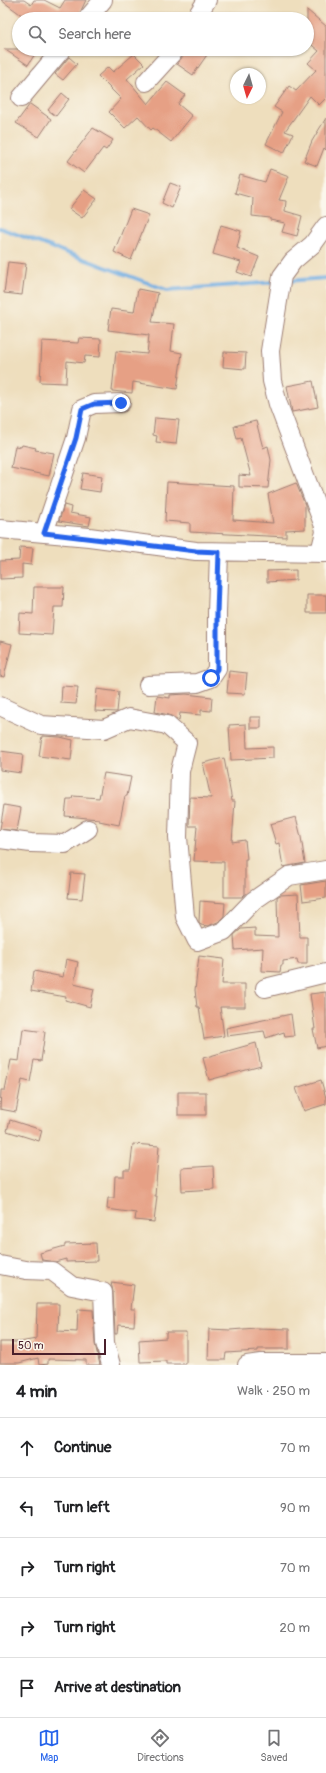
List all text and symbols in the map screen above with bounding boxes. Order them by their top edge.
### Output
search box [12,12,314,56]
icon: search [26,23,48,45]
text: Search here [58,25,131,44]
north arrow [230,68,266,104]
route end [112,394,130,412]
route start [202,669,220,687]
scale bar [12,1337,106,1356]
text: 50 m [18,1339,44,1352]
text: 4 min [16,1381,57,1402]
text: Walk · 250 m [237,1383,310,1399]
icon: ahead [16,1437,38,1459]
text: Continue [54,1438,112,1457]
text: 70 m [280,1440,310,1456]
icon: left [16,1497,38,1519]
text: Turn left [54,1498,110,1517]
text: 90 m [280,1500,310,1516]
icon: right [16,1557,38,1579]
text: Turn right [54,1558,115,1577]
text: 70 m [280,1560,310,1576]
icon: right [16,1617,38,1639]
text: Turn right [54,1618,115,1637]
text: 20 m [279,1620,310,1636]
icon: arrive [16,1677,38,1699]
text: Arrive at destination [54,1678,181,1697]
tab: Map [38,1727,60,1764]
tab: Directions [137,1727,184,1764]
tab: Saved [260,1727,288,1764]

